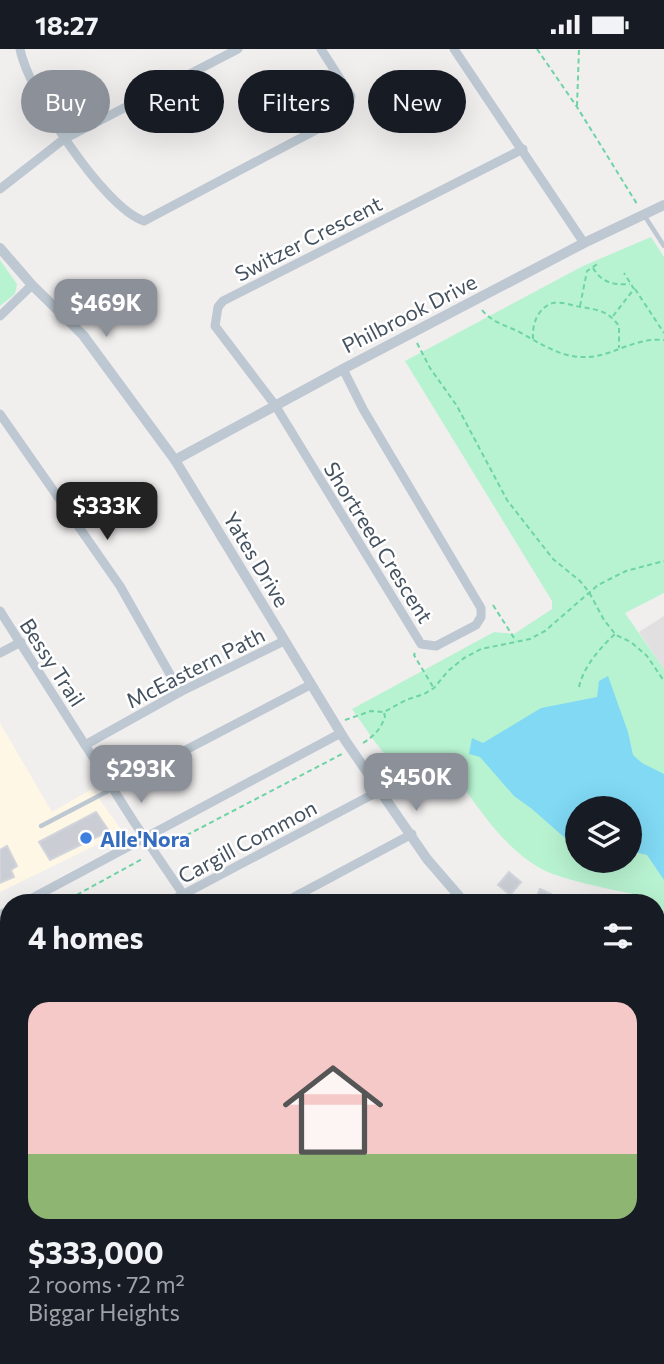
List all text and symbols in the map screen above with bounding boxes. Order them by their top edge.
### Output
text: 18:27 [35,9,99,40]
chip: Buy [21,70,110,133]
chip: Rent [124,70,224,133]
chip: Filters [238,70,354,133]
chip: New [368,70,466,133]
street label: Switzer Crescent [230,190,386,286]
street label: Philbrook Drive [338,268,480,358]
pin: $469K [57,279,155,339]
text: $469K [70,288,142,316]
street label: Shortreed Crescent [319,457,439,627]
pin: $333K [58,483,156,542]
text: $333K [72,491,142,519]
street label: Yates Drive [219,507,295,611]
street label: Bessy Trail [15,613,91,711]
street label: McEastern Path [122,621,268,713]
pin: $293K [92,745,190,805]
pin: $450K [367,753,465,813]
text: $293K [106,754,176,782]
text: $450K [380,762,452,790]
street label: Cargill Common [173,794,321,888]
map controls [565,796,642,873]
button: layers [565,796,642,873]
place label: Alle'Nora [100,826,190,851]
marker: Alle'Nora [78,830,94,846]
icon: filters [599,917,637,955]
text: 4 homes [28,918,143,955]
icon: home [270,1047,396,1173]
text: $333,000 [28,1233,164,1270]
text: 2 rooms · 72 m² [28,1270,185,1298]
text: Biggar Heights [28,1298,180,1326]

